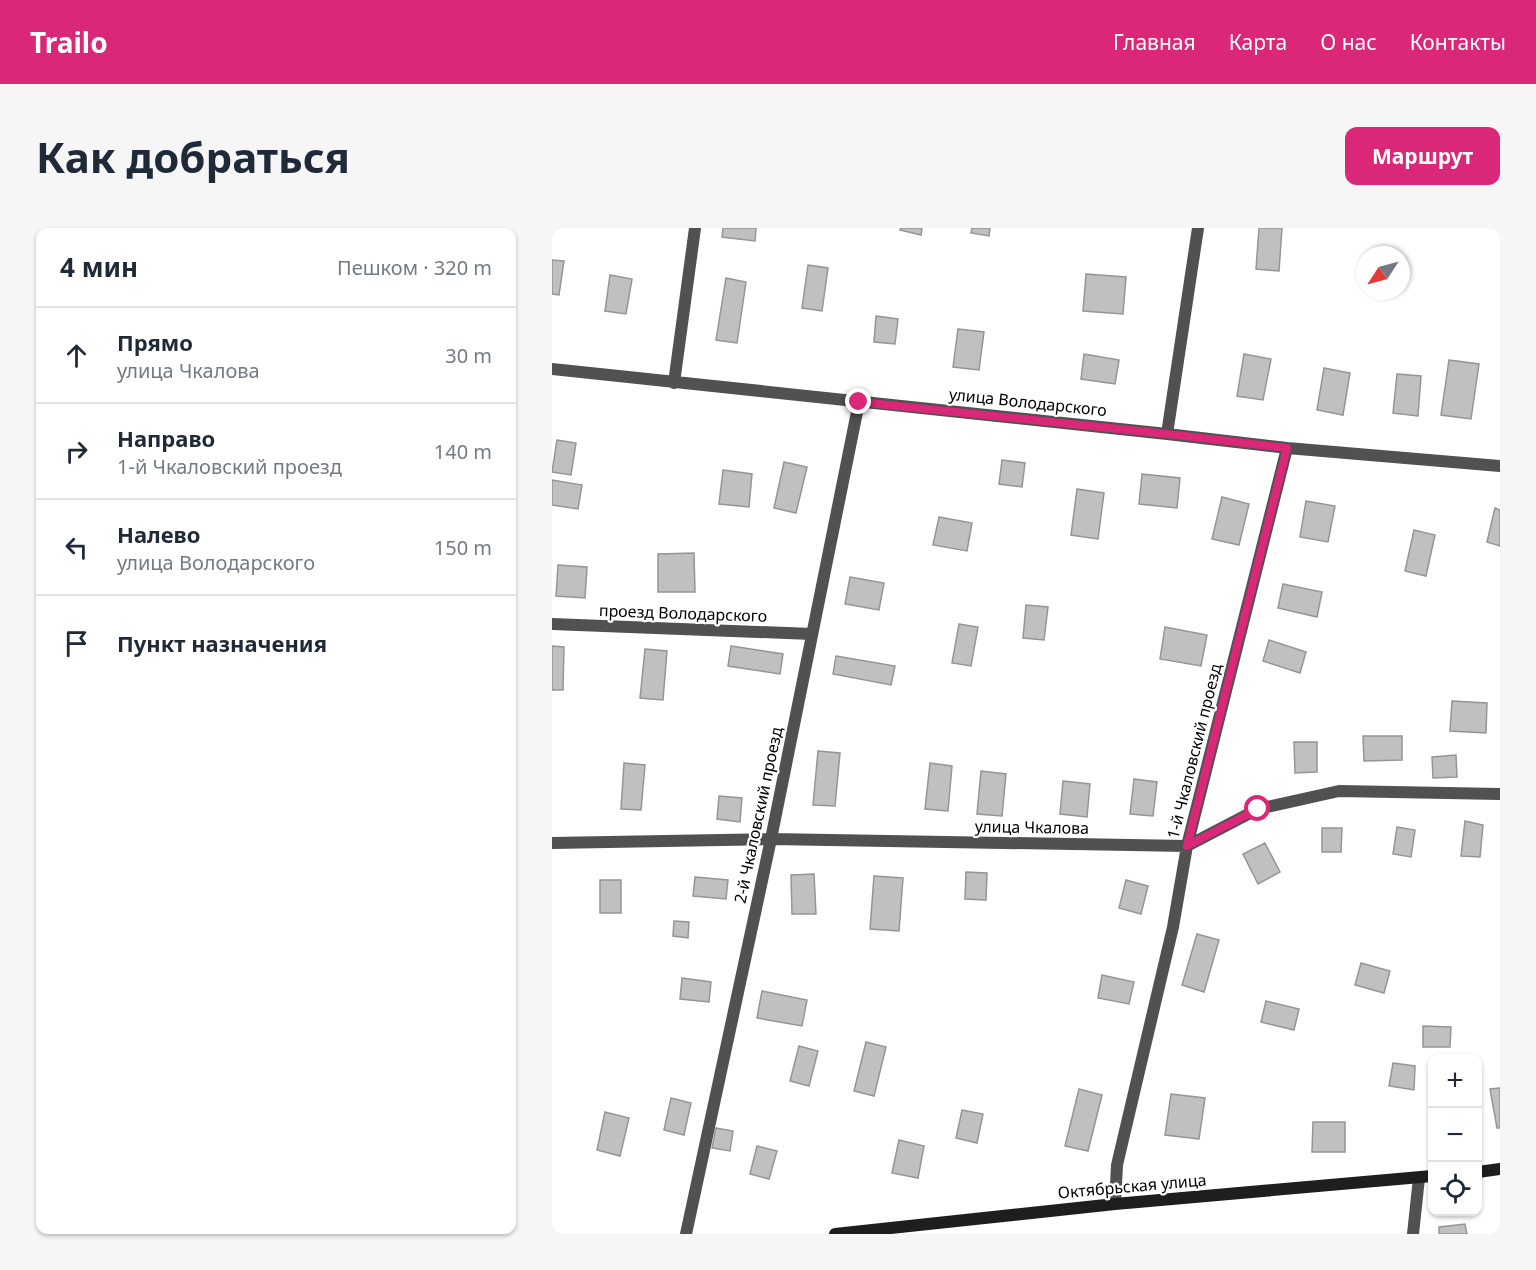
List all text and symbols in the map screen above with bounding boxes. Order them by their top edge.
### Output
text: Trailo [30,23,108,61]
text: Главная [1113,28,1196,56]
text: Карта [1229,28,1287,56]
text: О нас [1320,28,1377,56]
text: Контакты [1410,28,1506,56]
button: Маршрут [1345,127,1500,185]
text: Как добраться [36,128,350,185]
north arrow [1356,246,1410,300]
text: 4 мин [60,249,138,285]
text: Пешком · 320 m [337,254,492,281]
text: Прямо [117,327,193,357]
icon: ahead [60,339,93,372]
text: 30 m [445,342,492,369]
text: улица Чкалова [117,357,260,384]
street label: улица Володарского [948,383,1108,421]
route end [845,388,871,414]
text: Направо [117,423,215,453]
icon: right [60,435,93,468]
text: 140 m [434,438,492,465]
text: 1-й Чкаловский проезд [117,453,342,480]
text: Налево [117,519,200,549]
icon: left [60,531,93,564]
text: 150 m [434,534,492,561]
text: улица Володарского [117,549,315,576]
street label: проезд Володарского [599,599,767,627]
icon: arrive [60,627,93,660]
text: Пункт назначения [117,628,327,658]
street label: 1-й Чкаловский проезд [1162,661,1226,841]
street label: 2-й Чкаловский проезд [729,724,788,905]
route start [1244,795,1270,821]
street label: улица Чкалова [975,815,1089,839]
map controls [1428,1054,1482,1216]
button: + [1428,1054,1482,1108]
button: − [1428,1108,1482,1162]
button: locate [1428,1162,1482,1216]
street label: Октябрьская улица [1057,1169,1207,1203]

